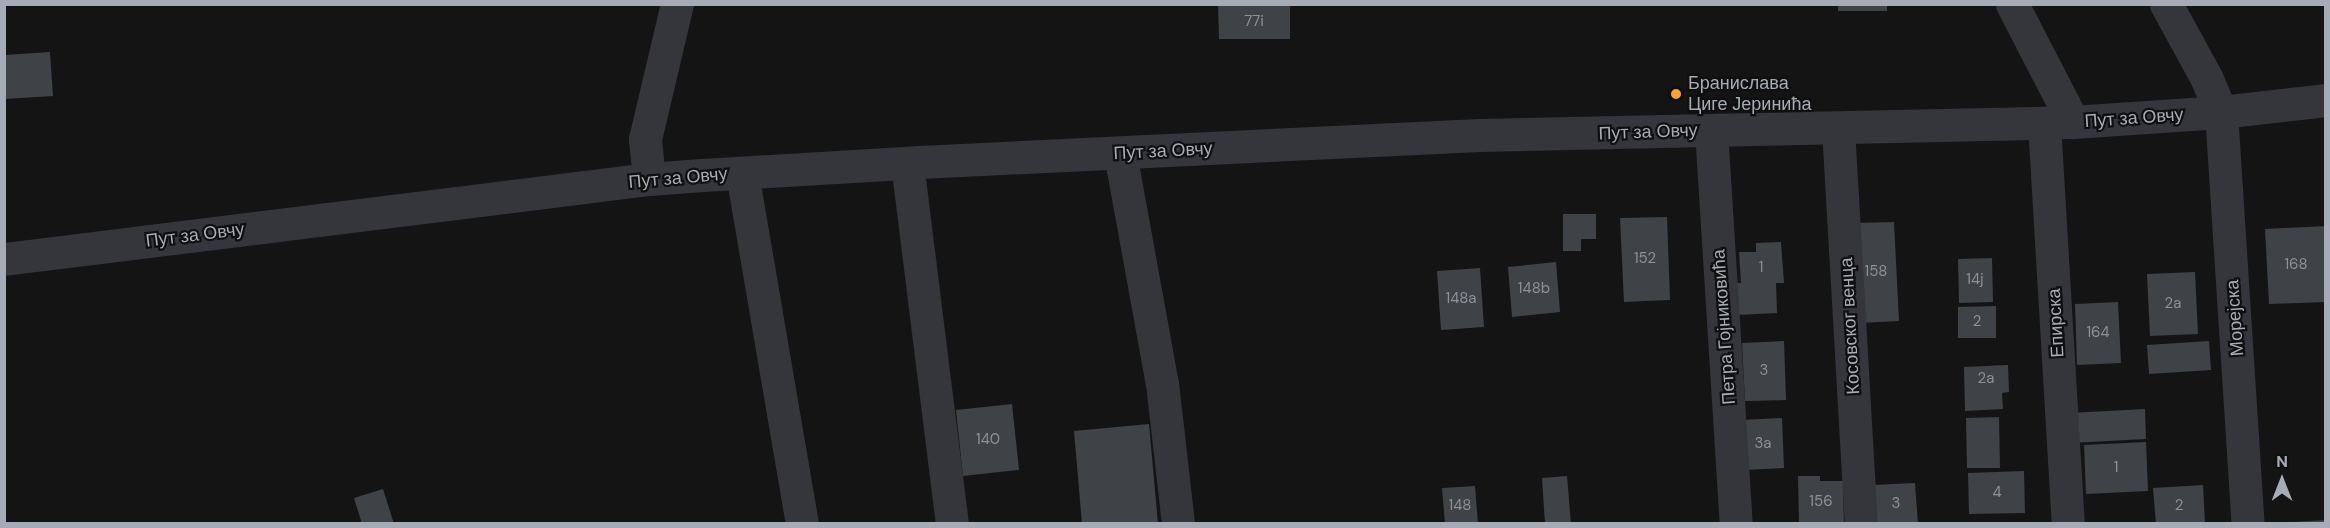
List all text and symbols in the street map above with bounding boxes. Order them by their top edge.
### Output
house number: 77i [1244,13,1264,31]
place label: Бранислава Циге Јеринића [1688,73,1811,116]
marker: Бранислава Циге Јеринића [1669,87,1683,101]
street label: Пут за Овчу [2084,104,2184,132]
street label: Пут за Овчу [1598,119,1698,145]
street label: Пут за Овчу [1113,138,1213,164]
street label: Пут за Овчу [628,163,728,193]
street label: Пут за Овчу [144,218,246,252]
street label: Петра Гојниковића [1708,249,1740,405]
house number: 152 [1634,250,1656,268]
house number: 168 [2284,256,2308,274]
street label: Косовског венца [1836,257,1864,395]
house number: 1 [1759,259,1763,277]
house number: 158 [1865,263,1887,281]
house number: 14j [1966,271,1984,289]
street label: Морејска [2222,279,2248,357]
house number: 148b [1518,280,1550,298]
street label: Епирска [2043,288,2069,358]
house number: 148a [1445,290,1477,308]
house number: 2a [2165,295,2181,313]
house number: 2 [1973,313,1981,331]
house number: 164 [2086,324,2110,342]
house number: 3 [1760,362,1768,380]
house number: 2a [1978,370,1994,388]
house number: 140 [976,431,1000,449]
house number: 3a [1754,435,1772,453]
north arrow [2252,450,2312,510]
text: N [2276,451,2288,472]
house number: 1 [2114,459,2118,477]
house number: 4 [1992,484,2002,502]
house number: 156 [1809,493,1833,511]
house number: 3 [1892,495,1900,513]
house number: 148 [1449,497,1471,515]
house number: 2 [2175,497,2183,515]

